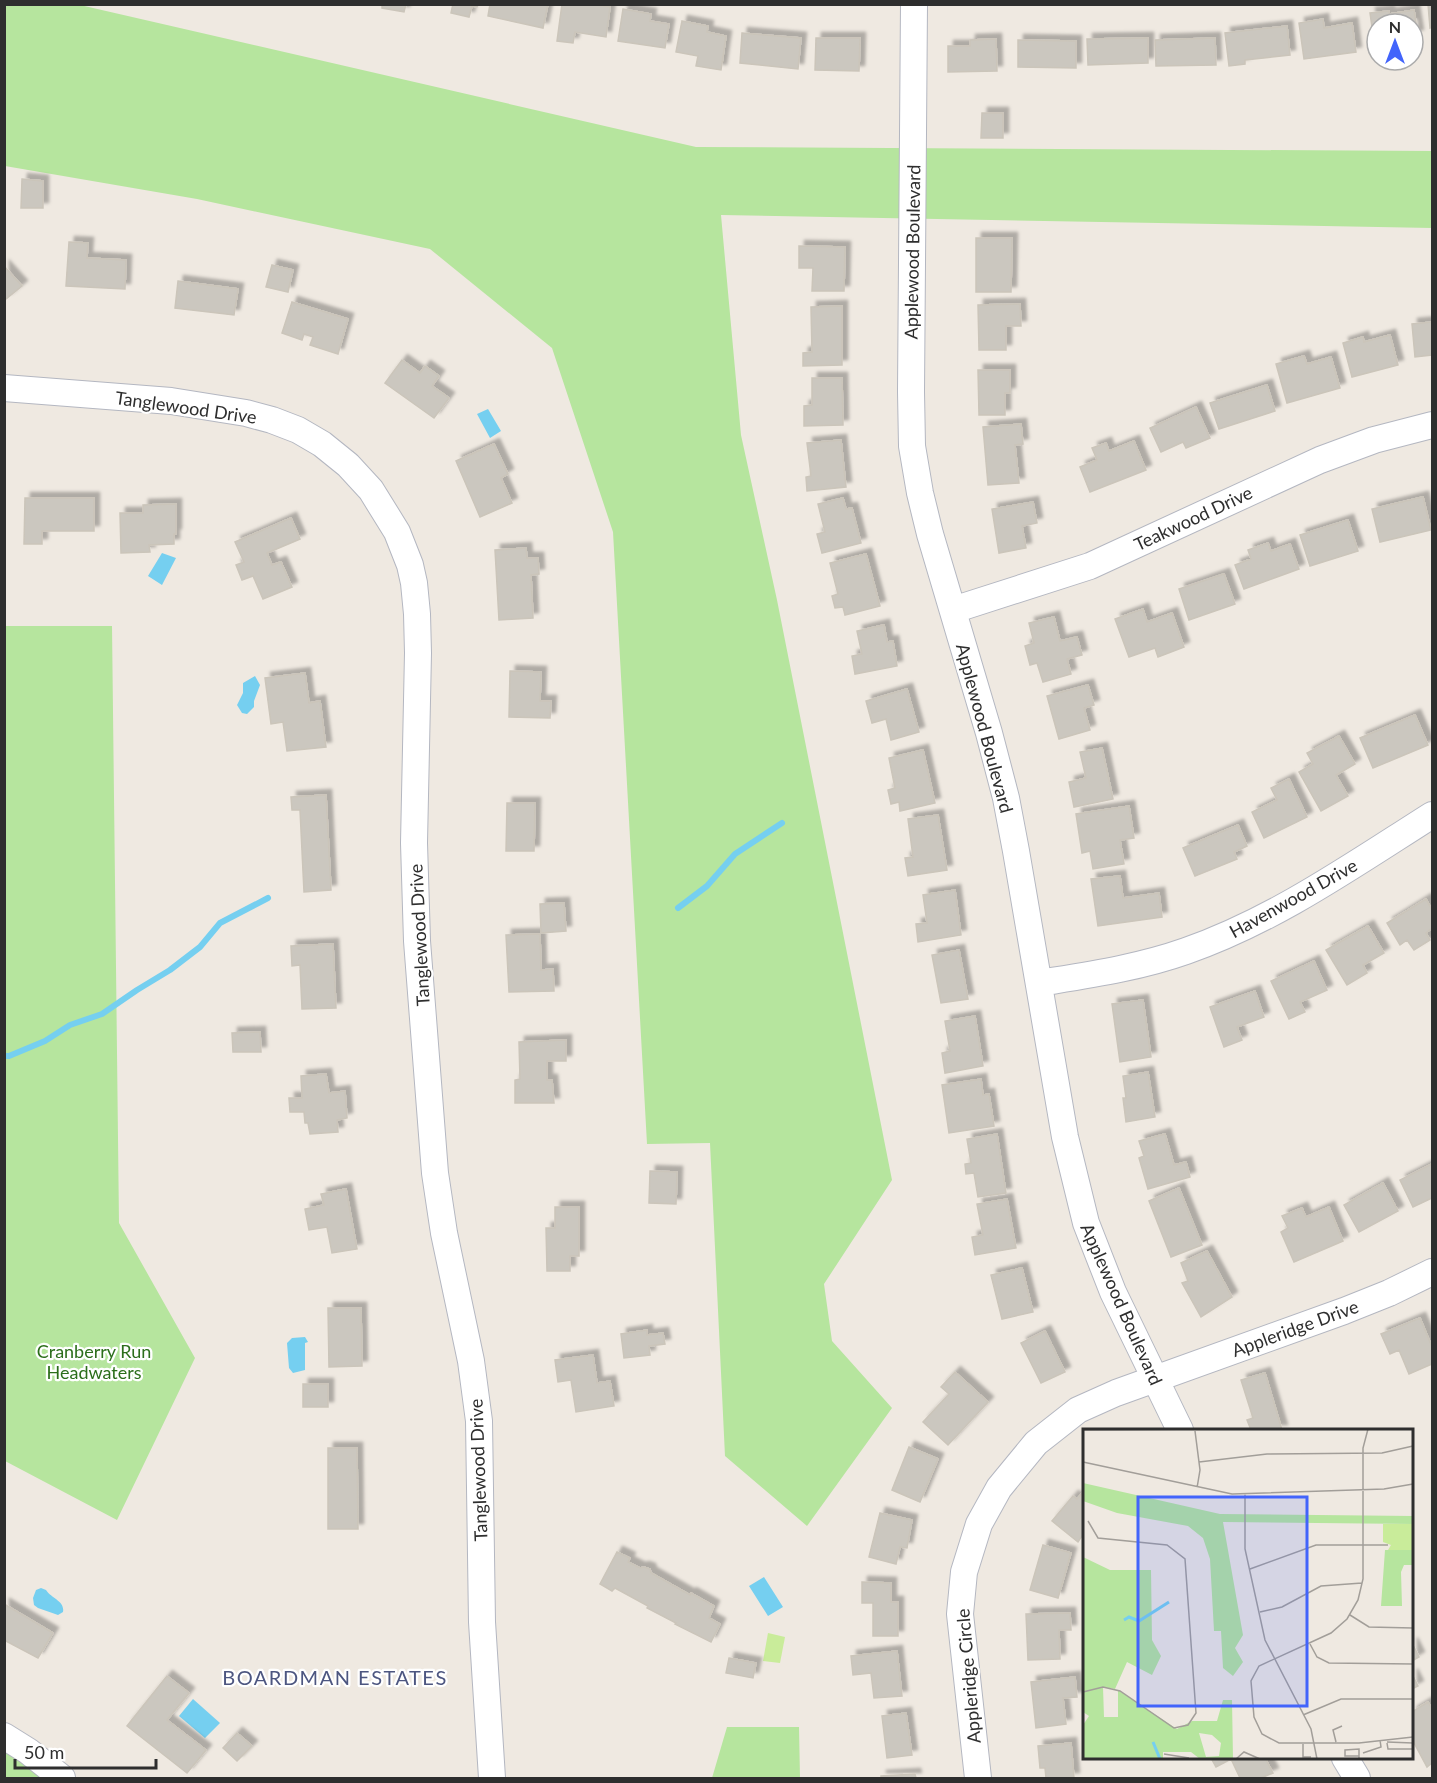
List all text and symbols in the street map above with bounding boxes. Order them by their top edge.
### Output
north arrow [1365,12,1425,72]
text: N [1389,17,1401,36]
street label: Applewood Boulevard [899,164,925,340]
street label: Tanglewood Drive [114,386,258,428]
street label: Teakwood Drive [1130,481,1256,555]
street label: Applewood Boulevard [952,641,1018,815]
street label: Havenwood Drive [1225,854,1361,942]
street label: Tanglewood Drive [404,863,434,1007]
street label: Applewood Boulevard [1076,1220,1168,1388]
street label: Appleridge Drive [1229,1295,1361,1361]
park label: Cranberry Run Headwaters [37,1340,151,1383]
street label: Tanglewood Drive [465,1398,491,1542]
inset map [1083,1429,1413,1759]
street label: Appleridge Circle [951,1608,985,1744]
district label: BOARDMAN ESTATES [222,1665,448,1689]
scale bar [15,1732,156,1770]
text: 50 m [24,1741,64,1763]

